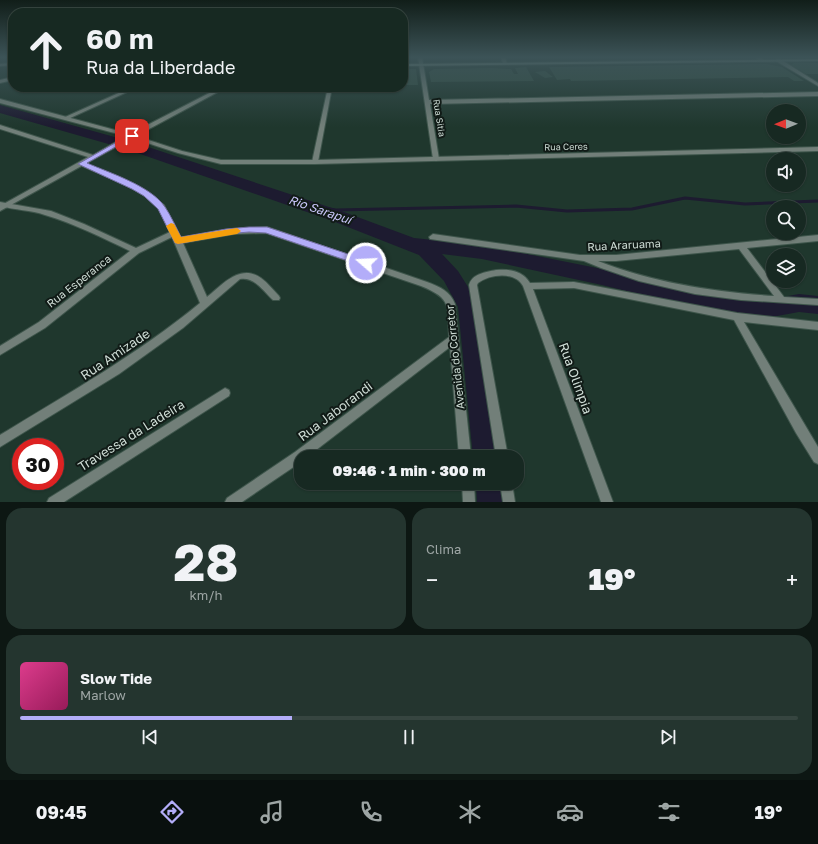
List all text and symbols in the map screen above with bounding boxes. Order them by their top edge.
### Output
text: 60 m [86,22,153,55]
icon: ahead [20,24,72,76]
text: Rua da Liberdade [86,56,235,78]
street label: Rua Sitia [431,98,448,138]
north arrow [766,104,806,144]
map controls [766,104,806,288]
pin [115,119,149,153]
icon: arrive [121,125,143,147]
street label: Rua Ceres [544,141,588,152]
button: sound [766,152,806,192]
water label: Rio Sarapuí [287,192,357,228]
button: search [766,200,806,240]
street label: Rua Araruama [587,236,661,253]
position arrow [345,242,387,284]
button: layers [766,248,806,288]
street label: Rua Esperanca [44,251,113,310]
street label: Avenida do Corretor [442,304,466,410]
street label: Rua Amizade [77,325,153,383]
street label: Rua Olimpia [556,340,596,416]
street label: Rua Jaborandi [295,378,375,444]
street label: Travessa da Ladeira [75,396,187,474]
speed limit sign: 30 [12,438,64,490]
text: 09:46 · 1 min · 300 m [333,461,485,479]
text: 28 [173,530,239,592]
text: Clima [426,541,461,557]
text: 19° [588,561,636,597]
text: − [426,566,438,593]
text: + [786,566,798,593]
text: km/h [189,587,223,603]
text: Slow Tide [80,669,152,687]
text: Marlow [80,687,126,703]
icon: previous [139,726,161,748]
icon: pause [398,726,420,748]
icon: next [657,726,679,748]
icon: directions [158,798,186,826]
icon: music [258,798,286,826]
icon: phone [357,798,385,826]
icon: climate [456,798,484,826]
icon: car [556,798,584,826]
icon: filters [655,798,683,826]
text: 09:45 [36,801,87,823]
text: 19° [755,801,782,823]

